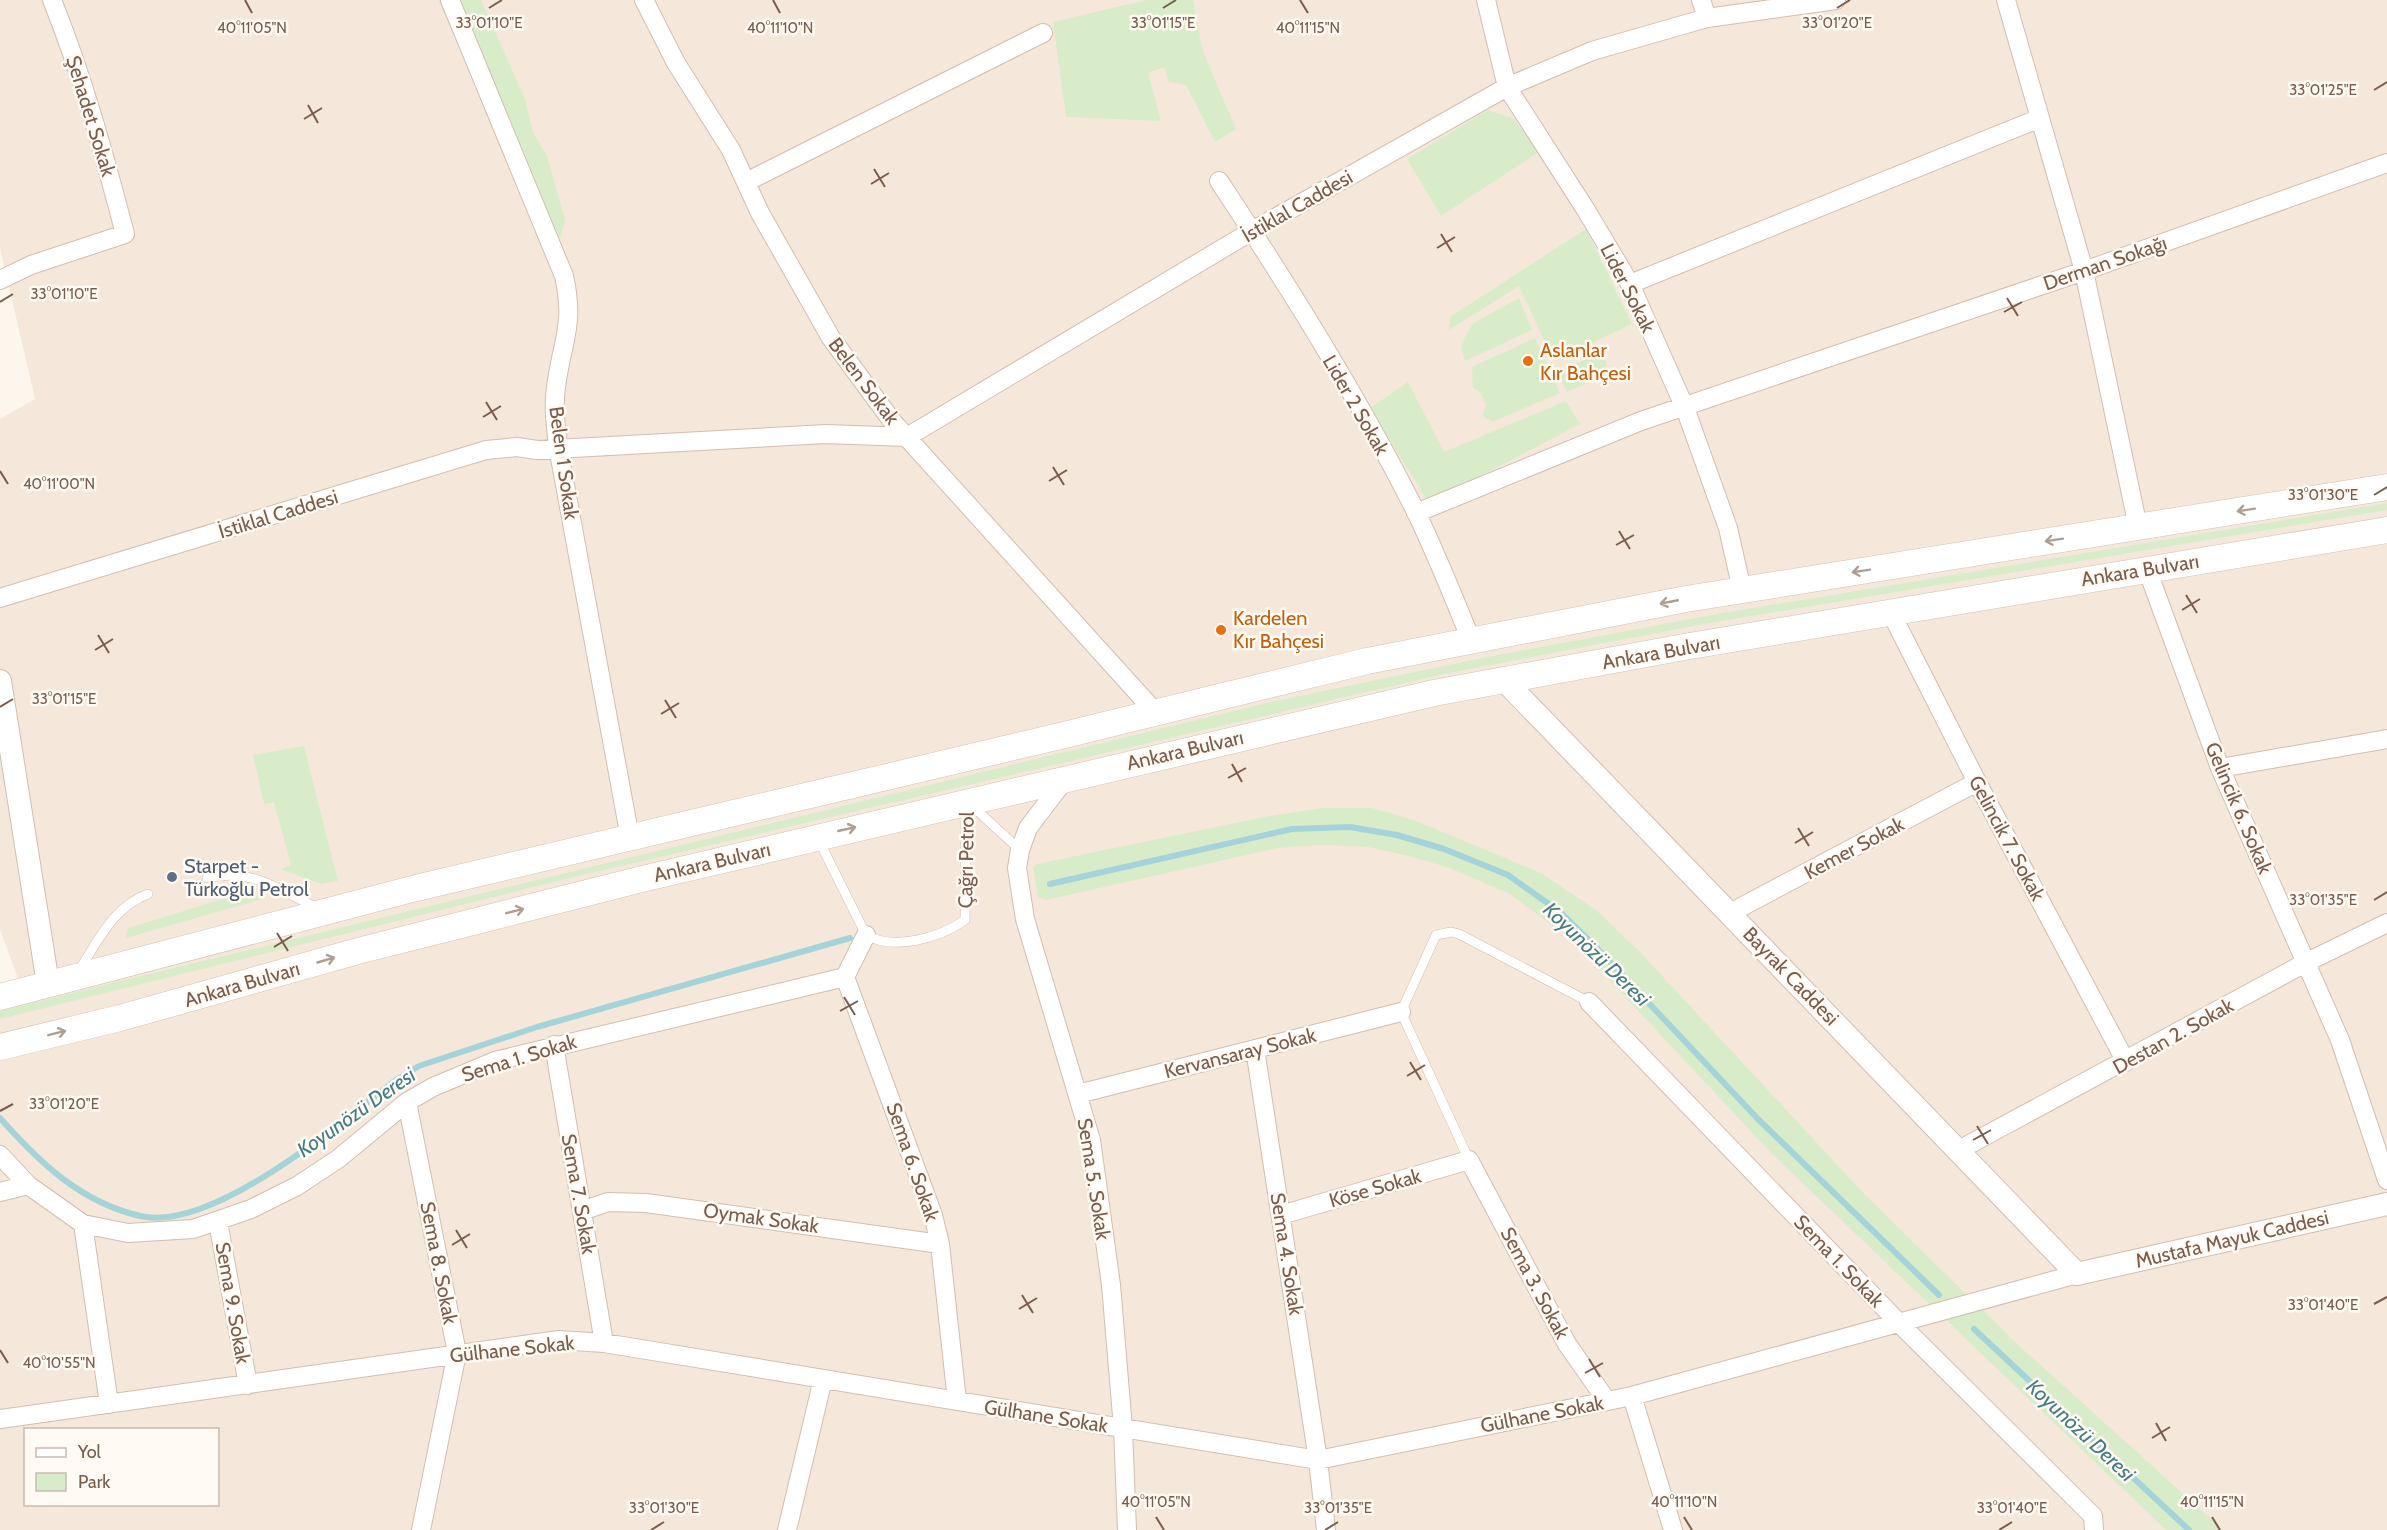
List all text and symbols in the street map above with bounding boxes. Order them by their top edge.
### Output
text: 33°01'10"E [455,14,523,32]
text: 33°01'15"E [1131,14,1195,32]
text: 33°01'20"E [1802,14,1872,32]
text: 40°11'05"N [217,19,287,37]
text: 40°11'10"N [747,19,813,37]
text: 40°11'15"N [1276,19,1340,37]
street label: Şehadet Sokak [61,53,121,179]
text: 33°01'25"E [2289,81,2357,99]
street label: İstiklal Caddesi [1237,165,1357,247]
street label: Derman Sokağı [2040,231,2170,295]
street label: Lider Sokak [1595,240,1661,336]
text: 33°01'10"E [30,285,98,303]
street label: Belen Sokak [823,333,905,429]
place label: Aslanlar Kır Bahçesi [1540,338,1631,385]
street label: Lider 2 Sokak [1318,351,1394,459]
marker: Aslanlar Kır Bahçesi [1521,354,1535,368]
street label: Belen 1 Sokak [544,405,584,521]
text: 40°11'00"N [23,475,95,493]
street label: İstiklal Caddesi [215,484,341,544]
text: 33°01'30"E [2288,486,2358,504]
one-way arrow [2237,504,2257,515]
one-way arrow [2044,535,2064,546]
street label: Ankara Bulvarı [2079,549,2201,591]
one-way arrow [1852,566,1872,577]
one-way arrow [1659,597,1679,608]
place label: Kardelen Kır Bahçesi [1233,606,1324,653]
marker: Kardelen Kır Bahçesi [1214,623,1228,637]
street label: Ankara Bulvarı [1600,630,1722,674]
text: 33°01'15"E [32,690,96,708]
street label: Ankara Bulvarı [1124,725,1246,775]
street label: Gelincik 6. Sokak [2200,739,2278,877]
street label: Gelincik 7. Sokak [1964,771,2050,905]
street label: Çağrı Petrol [953,811,979,909]
street label: Kemer Sokak [1800,812,1908,884]
one-way arrow [837,823,856,835]
street label: Ankara Bulvarı [651,837,773,887]
place label: Starpet - Türkoğlu Petrol [184,854,309,901]
marker: Starpet - Türkoğlu Petrol [165,870,179,884]
text: 33°01'35"E [2289,891,2357,909]
water label: Koyunözü Deresi [1538,897,1656,1012]
one-way arrow [505,905,524,916]
street label: Bayrak Caddesi [1738,922,1844,1030]
one-way arrow [316,954,335,965]
street label: Ankara Bulvarı [181,956,303,1012]
street label: Destan 2. Sokak [2108,993,2238,1079]
street label: Kervansaray Sokak [1162,1023,1318,1083]
one-way arrow [47,1027,66,1039]
street label: Sema 1. Sokak [459,1029,579,1087]
water label: Koyunözü Deresi [292,1062,420,1162]
text: 33°01'20"E [29,1095,99,1113]
street label: Sema 6. Sokak [882,1100,944,1224]
street label: Sema 5. Sokak [1073,1116,1115,1242]
street label: Sema 7. Sokak [557,1132,601,1256]
street label: Köse Sokak [1326,1163,1424,1213]
street label: Sema 4. Sokak [1265,1191,1309,1317]
street label: Oymak Sokak [702,1198,820,1238]
street label: Sema 8. Sokak [415,1200,463,1326]
street label: Mustafa Mayuk Caddesi [2133,1205,2331,1273]
street label: Sema 1. Sokak [1789,1210,1889,1312]
street label: Sema 3. Sokak [1495,1223,1575,1343]
street label: Sema 9. Sokak [210,1240,256,1366]
text: 33°01'40"E [2288,1296,2358,1314]
street label: Gülhane Sokak [449,1331,575,1367]
text: 40°10'55"N [22,1354,96,1372]
water label: Koyunözü Deresi [2022,1374,2141,1487]
street label: Gülhane Sokak [1478,1390,1606,1438]
street label: Gülhane Sokak [982,1394,1110,1438]
legend [24,1428,219,1506]
text: Yol [77,1441,102,1463]
text: Park [78,1471,111,1493]
text: 40°11'05"N [1121,1493,1191,1511]
text: 40°11'10"N [1651,1493,1717,1511]
text: 40°11'15"N [2180,1493,2244,1511]
text: 33°01'30"E [629,1499,699,1517]
text: 33°01'35"E [1304,1499,1372,1517]
text: 33°01'40"E [1977,1499,2047,1517]

